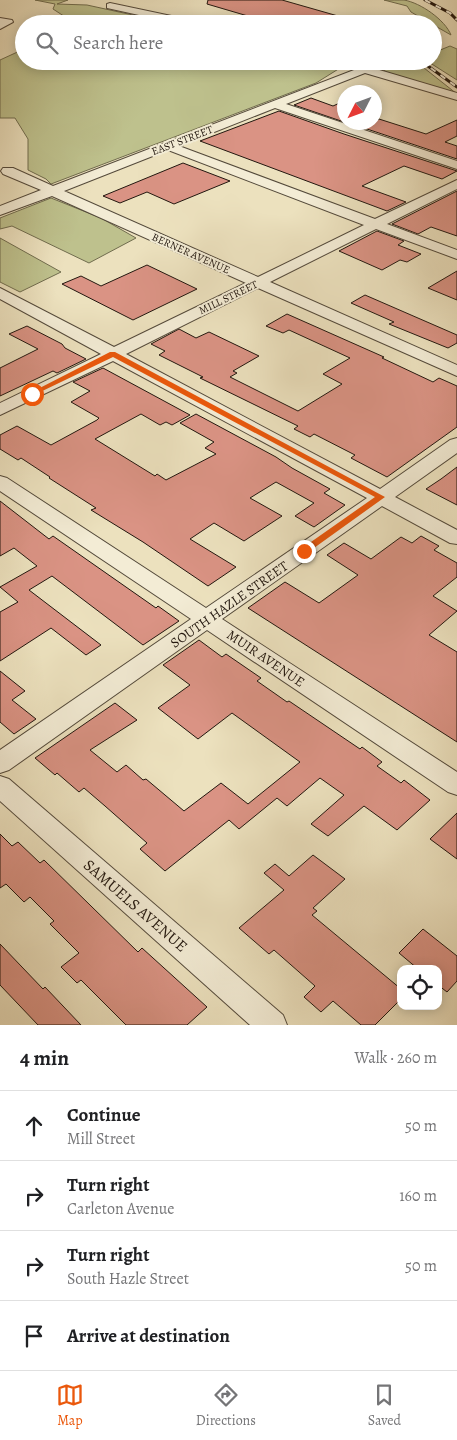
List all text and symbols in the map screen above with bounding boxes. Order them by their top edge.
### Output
search box [15,15,442,70]
icon: search [33,29,61,57]
text: Search here [73,30,163,56]
north arrow [337,85,382,130]
street label: EAST STREET [149,122,215,159]
street label: BERNER AVENUE [149,229,232,277]
street label: MILL STREET [196,277,260,318]
route start [21,383,44,406]
route end [293,540,316,563]
street label: SOUTH HAZLE STREET [167,556,292,652]
street label: MUIR AVENUE [223,625,308,691]
street label: SAMUELS AVENUE [79,854,192,957]
map controls [397,965,442,1010]
button: locate [397,965,442,1010]
text: 4 min [20,1044,69,1072]
text: Walk · 260 m [355,1047,437,1069]
text: Continue [67,1102,141,1128]
icon: ahead [20,1112,48,1140]
text: 50 m [405,1115,437,1137]
text: Mill Street [67,1128,135,1150]
text: Turn right [67,1172,149,1198]
icon: right [20,1182,48,1210]
text: 160 m [399,1185,437,1207]
text: Carleton Avenue [67,1198,175,1220]
text: Turn right [67,1242,149,1268]
icon: right [20,1252,48,1280]
text: 50 m [405,1255,437,1277]
text: South Hazle Street [67,1268,189,1290]
icon: arrive [20,1322,48,1350]
text: Arrive at destination [67,1323,230,1349]
tab: Map [56,1381,84,1430]
tab: Directions [196,1381,256,1430]
tab: Saved [368,1381,401,1430]

